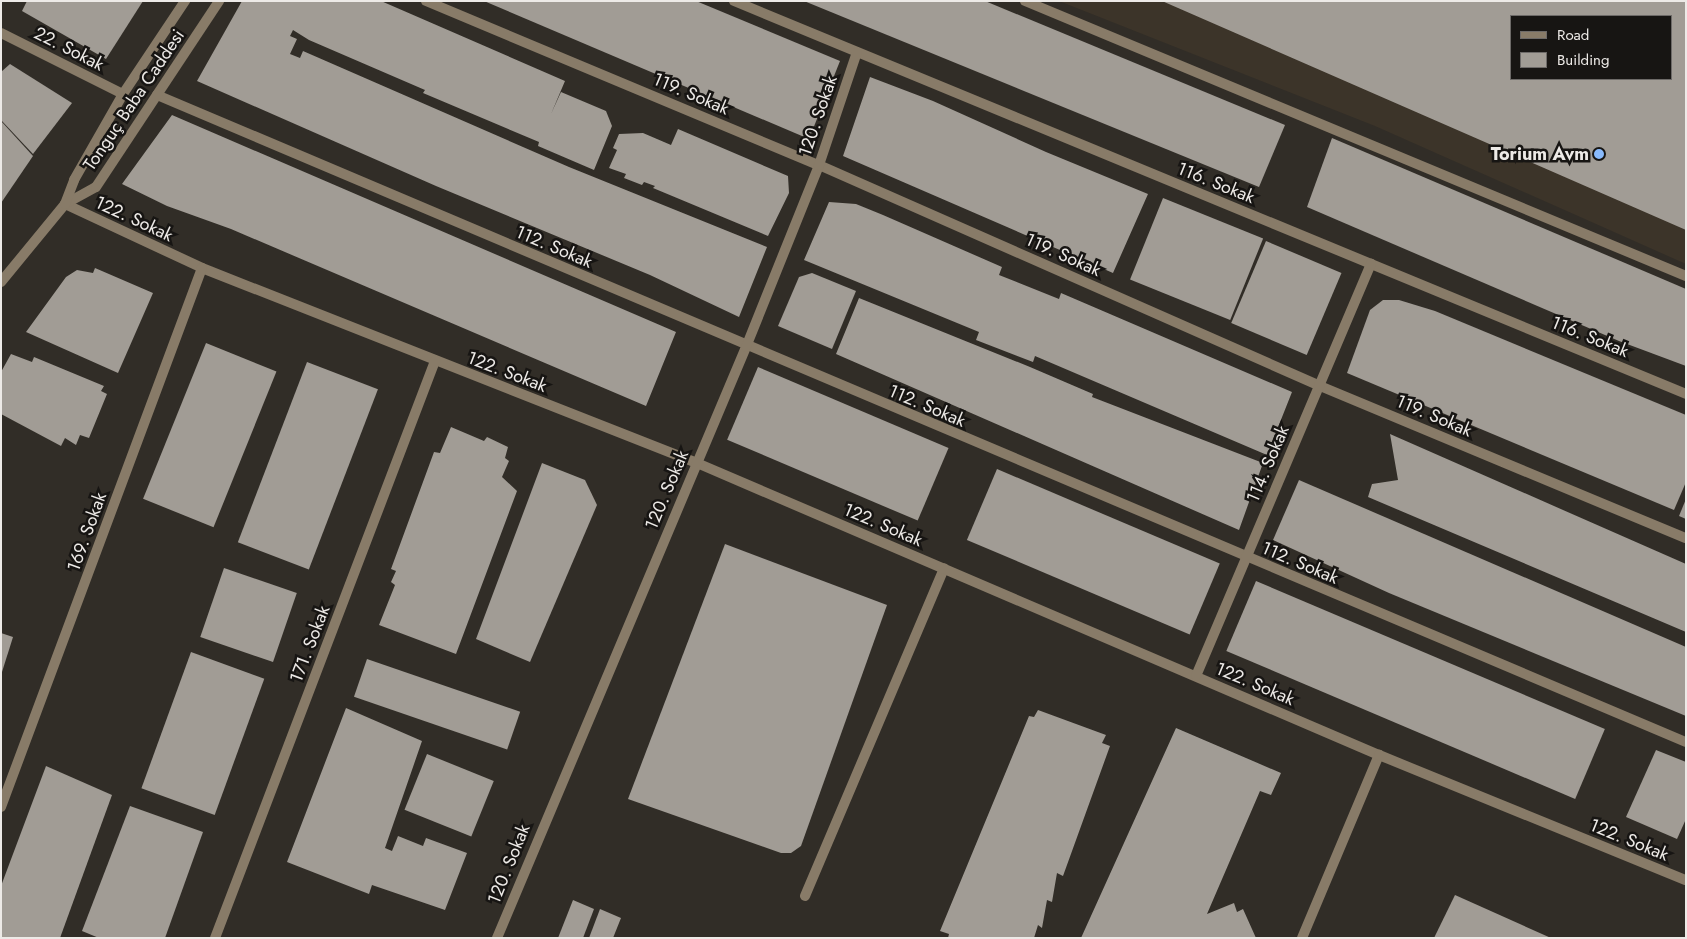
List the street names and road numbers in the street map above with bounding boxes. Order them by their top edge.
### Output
street label: 22. Sokak [30,22,108,76]
street label: Tonguç Baba Caddesi [79,25,189,175]
street label: 119. Sokak [650,68,732,120]
street label: 120. Sokak [794,73,842,159]
street label: 116. Sokak [1174,158,1258,208]
street label: 122. Sokak [92,192,176,246]
street label: 112. Sokak [512,221,596,273]
street label: 119. Sokak [1022,229,1104,281]
street label: 116. Sokak [1548,312,1632,362]
street label: 122. Sokak [464,347,550,397]
street label: 112. Sokak [885,380,969,432]
street label: 119. Sokak [1393,390,1475,442]
street label: 114. Sokak [1242,422,1294,506]
street label: 120. Sokak [641,447,693,533]
street label: 169. Sokak [63,490,111,574]
street label: 122. Sokak [840,499,926,551]
street label: 112. Sokak [1258,537,1342,589]
street label: 171. Sokak [285,602,335,686]
street label: 122. Sokak [1212,658,1298,710]
street label: 122. Sokak [1586,814,1672,866]
street label: 120. Sokak [483,821,535,907]

